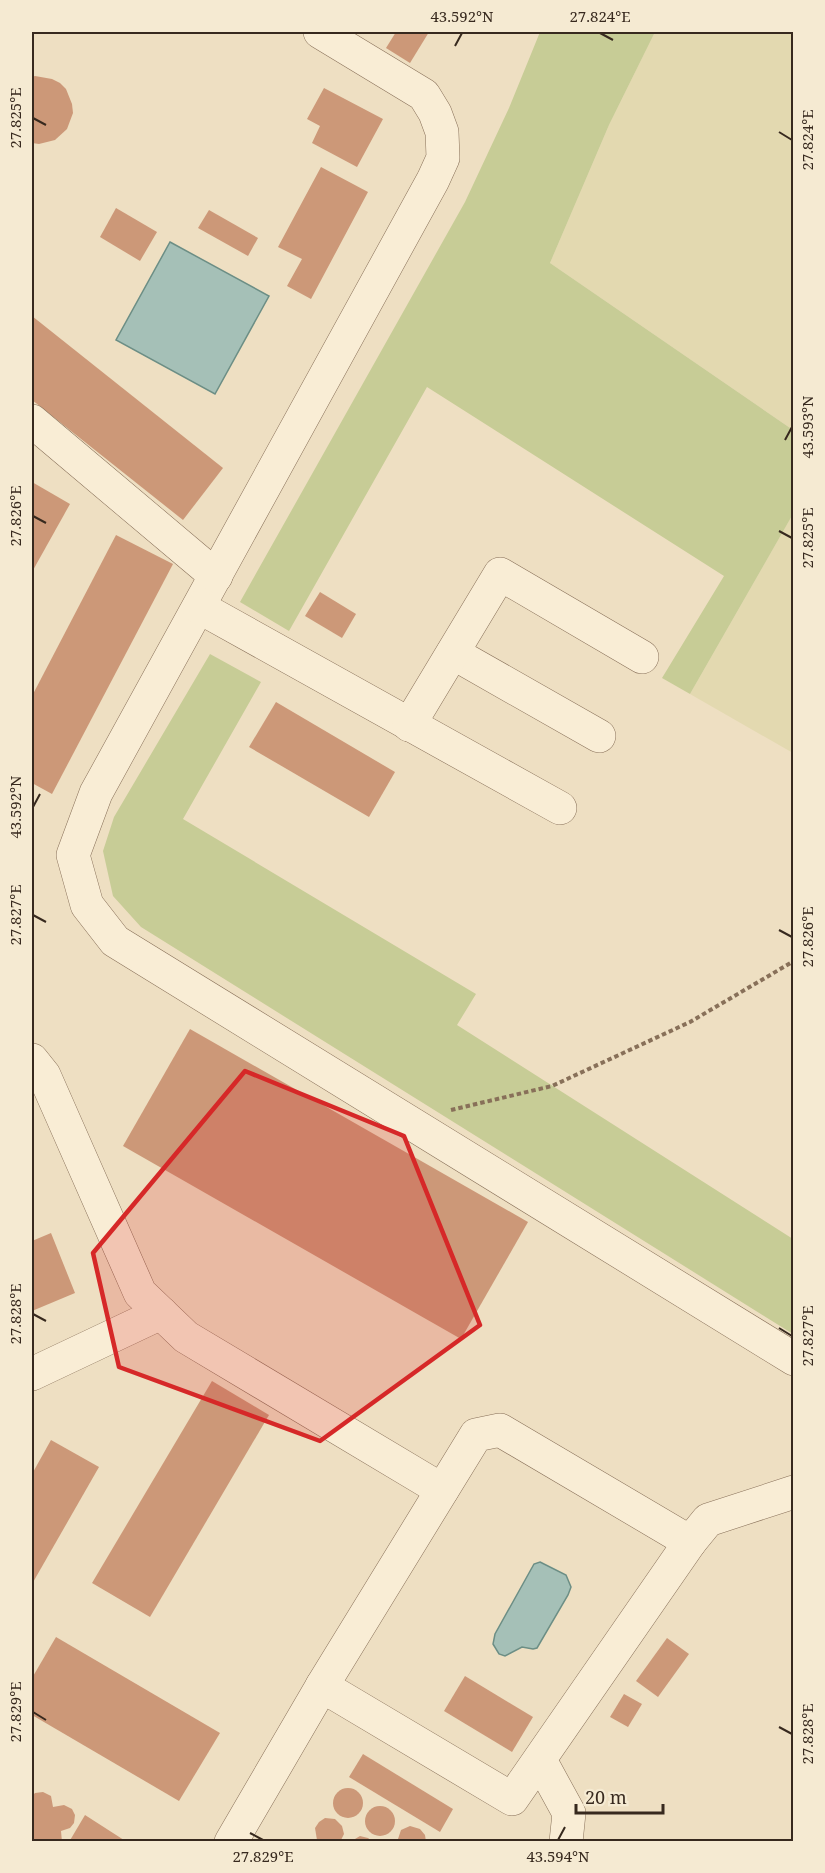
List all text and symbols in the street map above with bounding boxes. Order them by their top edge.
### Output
text: 43.592°N [430,6,494,26]
text: 27.824°E [569,6,631,26]
text: 27.825°E [5,87,25,149]
text: 27.824°E [797,109,817,171]
text: 43.593°N [797,395,817,459]
text: 27.826°E [5,485,25,547]
text: 27.825°E [797,507,817,569]
text: 43.592°N [5,775,25,839]
text: 27.827°E [5,884,25,946]
text: 27.826°E [797,906,817,968]
text: 27.828°E [5,1283,25,1345]
text: 27.827°E [797,1305,817,1367]
text: 27.829°E [5,1681,25,1743]
text: 27.828°E [797,1703,817,1765]
scale bar [576,1777,663,1815]
text: 20 m [585,1785,627,1809]
text: 27.829°E [232,1846,294,1866]
text: 43.594°N [526,1846,590,1866]

